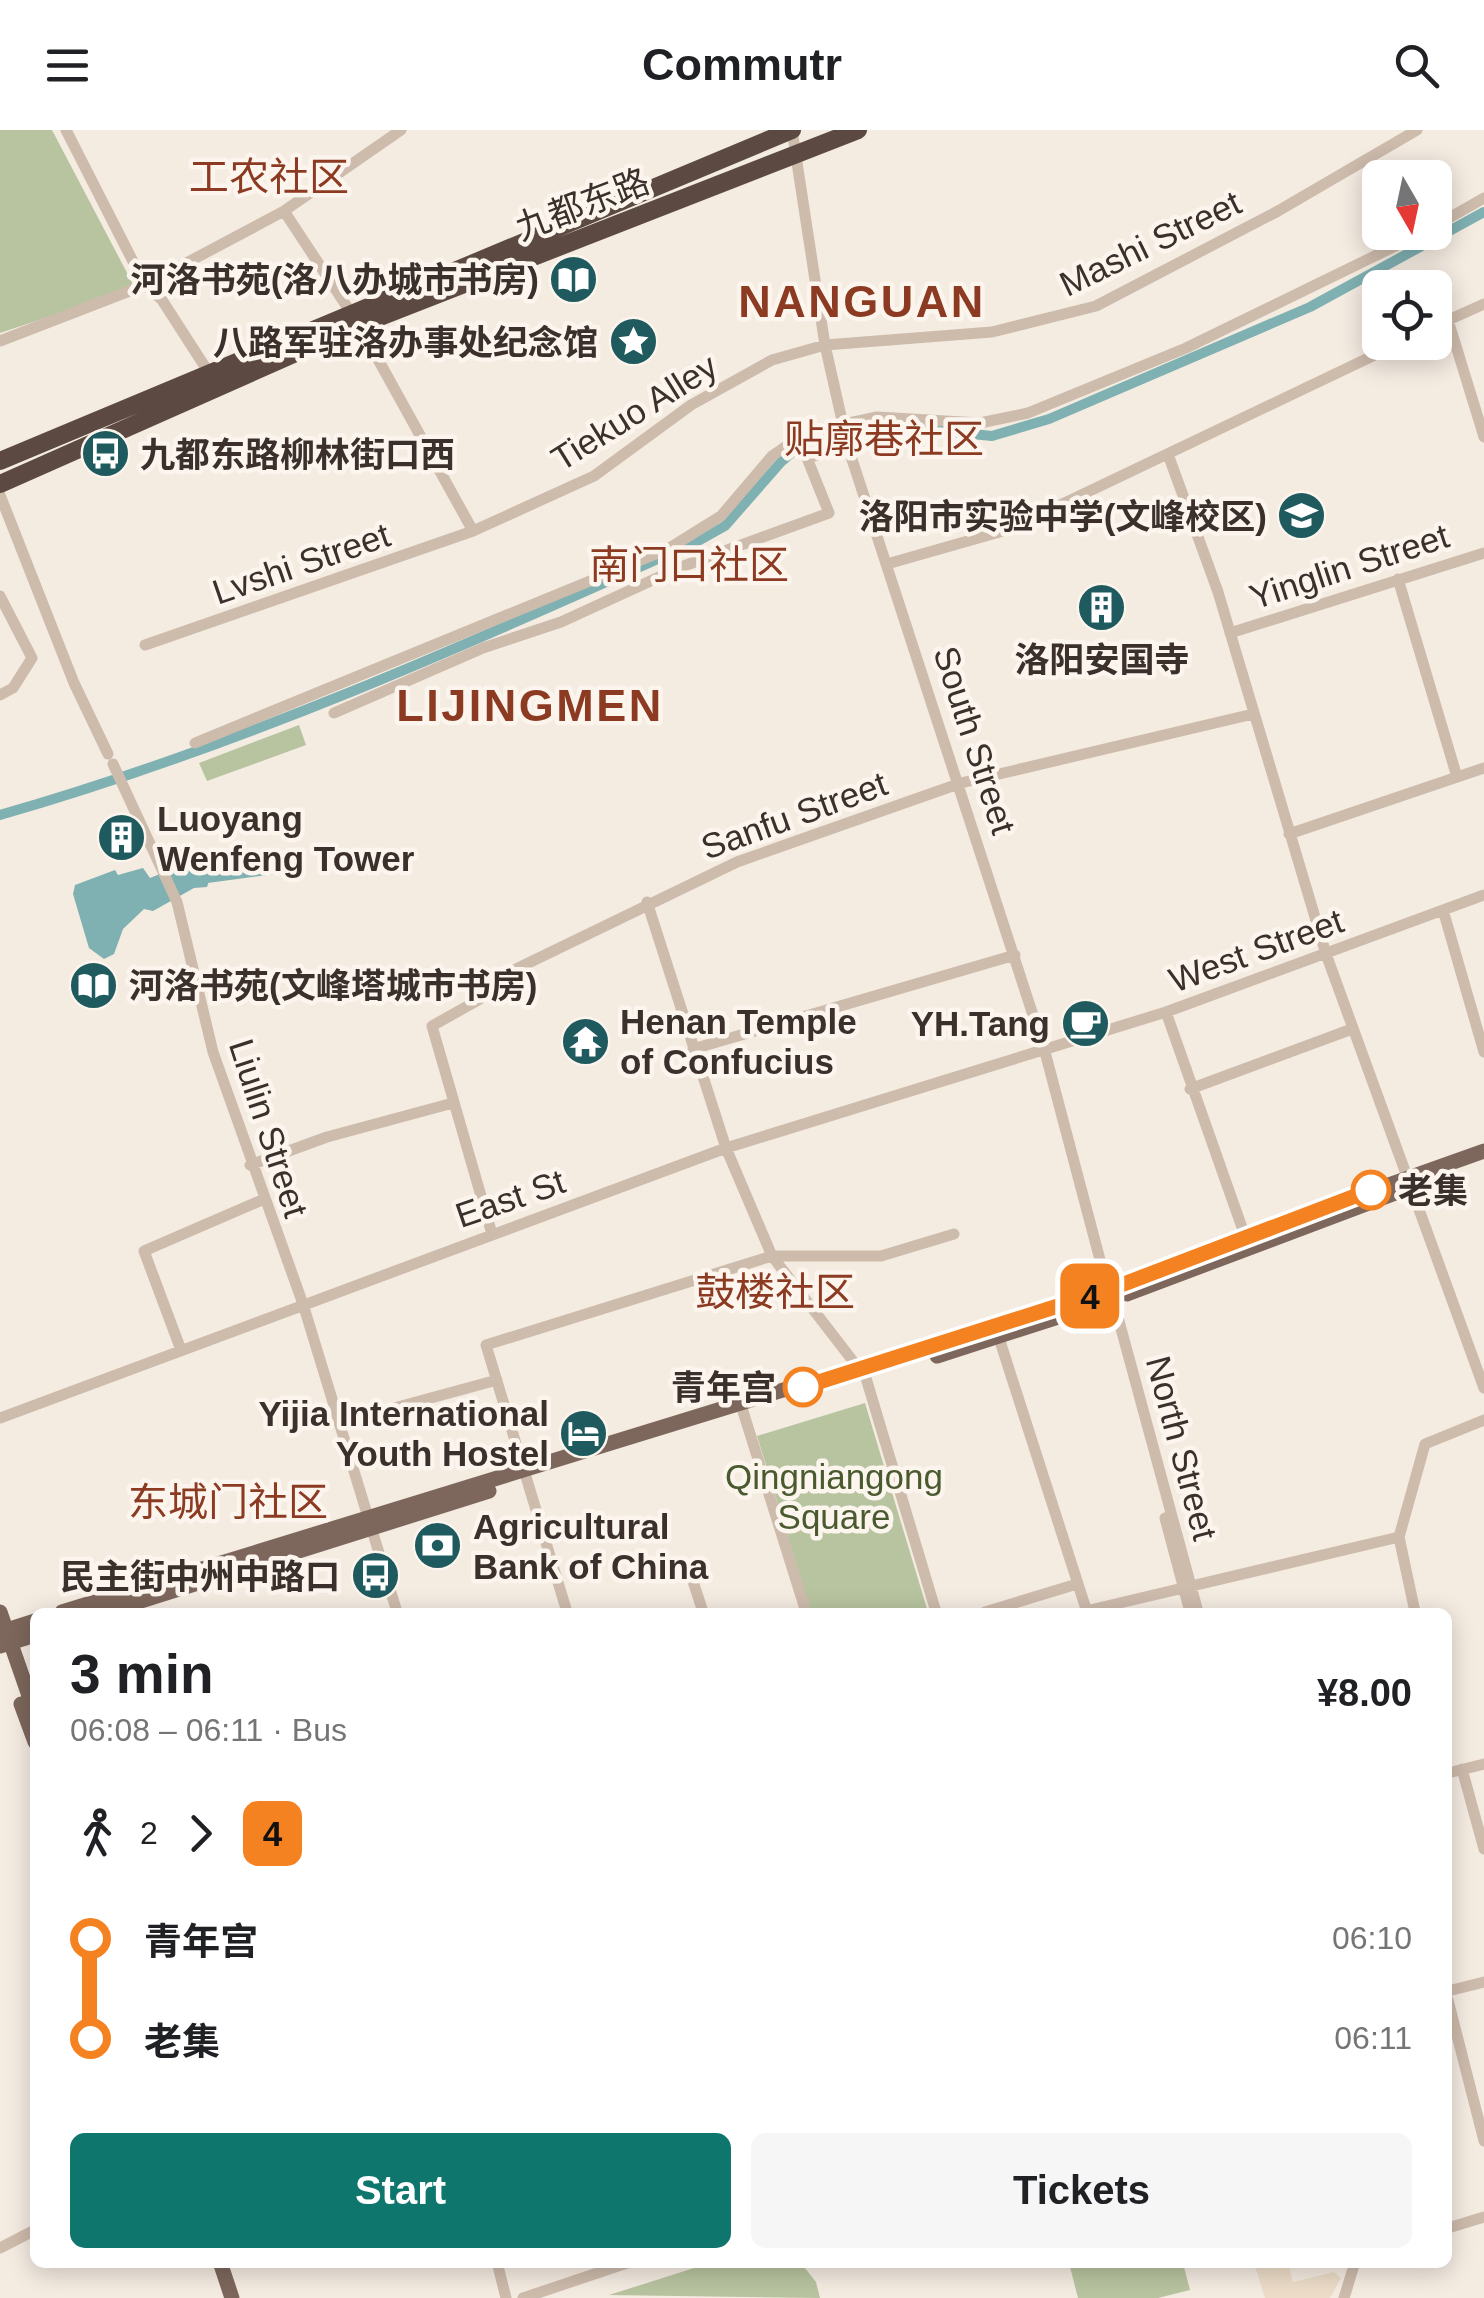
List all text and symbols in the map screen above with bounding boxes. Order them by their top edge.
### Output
icon: menu [40,38,95,93]
icon: search [1389,38,1444,93]
text: Commutr [642,39,842,90]
district label: 工农社区 [189,155,349,199]
north arrow [1362,160,1452,250]
map controls [1362,160,1452,360]
street label: 九都东路 [510,161,654,247]
street label: Mashi Street [1053,182,1247,304]
library icon: 河洛书苑(洛八办城市书房) [548,253,600,305]
place label: 河洛书苑(洛八办城市书房) [131,260,539,299]
button: locate [1362,270,1452,360]
district label: NANGUAN [738,276,986,327]
place icon: 八路军驻洛办事处纪念馆 [607,316,659,368]
place label: 八路军驻洛办事处纪念馆 [213,323,598,362]
street label: Tiekuo Alley [544,346,724,478]
district label: 贴廓巷社区 [784,417,984,461]
bus stop icon: 九都东路柳林街口西 [79,428,131,480]
place label: 九都东路柳林街口西 [140,435,455,474]
school or university icon: 洛阳市实验中学(文峰校区) [1276,490,1328,542]
place label: 洛阳市实验中学(文峰校区) [859,497,1267,536]
street label: Lvshi Street [207,514,395,612]
street label: Yinglin Street [1245,515,1454,617]
district label: 南门口社区 [589,543,789,587]
building icon: 洛阳安国寺 [1076,581,1128,633]
place label: 洛阳安国寺 [1014,640,1190,679]
street label: South Street [926,641,1024,839]
district label: LIJINGMEN [396,680,664,731]
street label: Sanfu Street [696,763,892,867]
place label: Luoyang Wenfeng Tower [157,799,415,878]
building icon: Luoyang Wenfeng Tower [96,812,148,864]
street label: West Street [1164,900,1349,999]
library icon: 河洛书苑(文峰塔城市书房) [68,959,120,1011]
place label: 河洛书苑(文峰塔城市书房) [129,966,537,1005]
cafe icon: YH.Tang [1059,997,1111,1049]
place label: Henan Temple of Confucius [620,1002,857,1081]
place label: YH.Tang [911,1004,1050,1043]
temple icon: Henan Temple of Confucius [559,1015,611,1067]
street label: Liulin Street [222,1034,316,1222]
street label: East St [450,1161,570,1235]
marker: 老集 [1352,1171,1390,1209]
place label: 老集 [1398,1171,1468,1210]
line badge: 4 [1058,1264,1122,1328]
district label: 鼓楼社区 [695,1270,855,1314]
text: 4 [1080,1277,1100,1316]
street label: North Street [1139,1352,1225,1544]
place label: 青年宫 [671,1368,776,1407]
marker: 青年宫 [784,1368,822,1406]
place label: Yijia International Youth Hostel [259,1394,549,1473]
hotel icon: Yijia International Youth Hostel [558,1407,610,1459]
park label: Qingniangong Square [725,1457,943,1536]
district label: 东城门社区 [128,1480,328,1524]
place label: Agricultural Bank of China [473,1507,709,1586]
bank icon: Agricultural Bank of China [412,1520,464,1572]
bus stop icon: 民主街中州中路口 [349,1550,401,1602]
place label: 民主街中州中路口 [60,1557,340,1596]
text: 3 min [70,1643,214,1705]
text: ¥8.00 [1317,1672,1412,1714]
text: 06:08 – 06:11 · Bus [70,1712,347,1748]
icon: walk [70,1806,125,1861]
icon: forward [173,1806,228,1861]
text: 4 [263,1814,282,1853]
text: 2 [140,1815,158,1851]
text: 06:10 [1332,1920,1412,1956]
text: 青年宫 [144,1921,258,1963]
text: 06:11 [1334,2020,1412,2056]
text: 老集 [144,2021,220,2063]
button: Start [70,2133,731,2248]
button: Tickets [751,2133,1412,2248]

